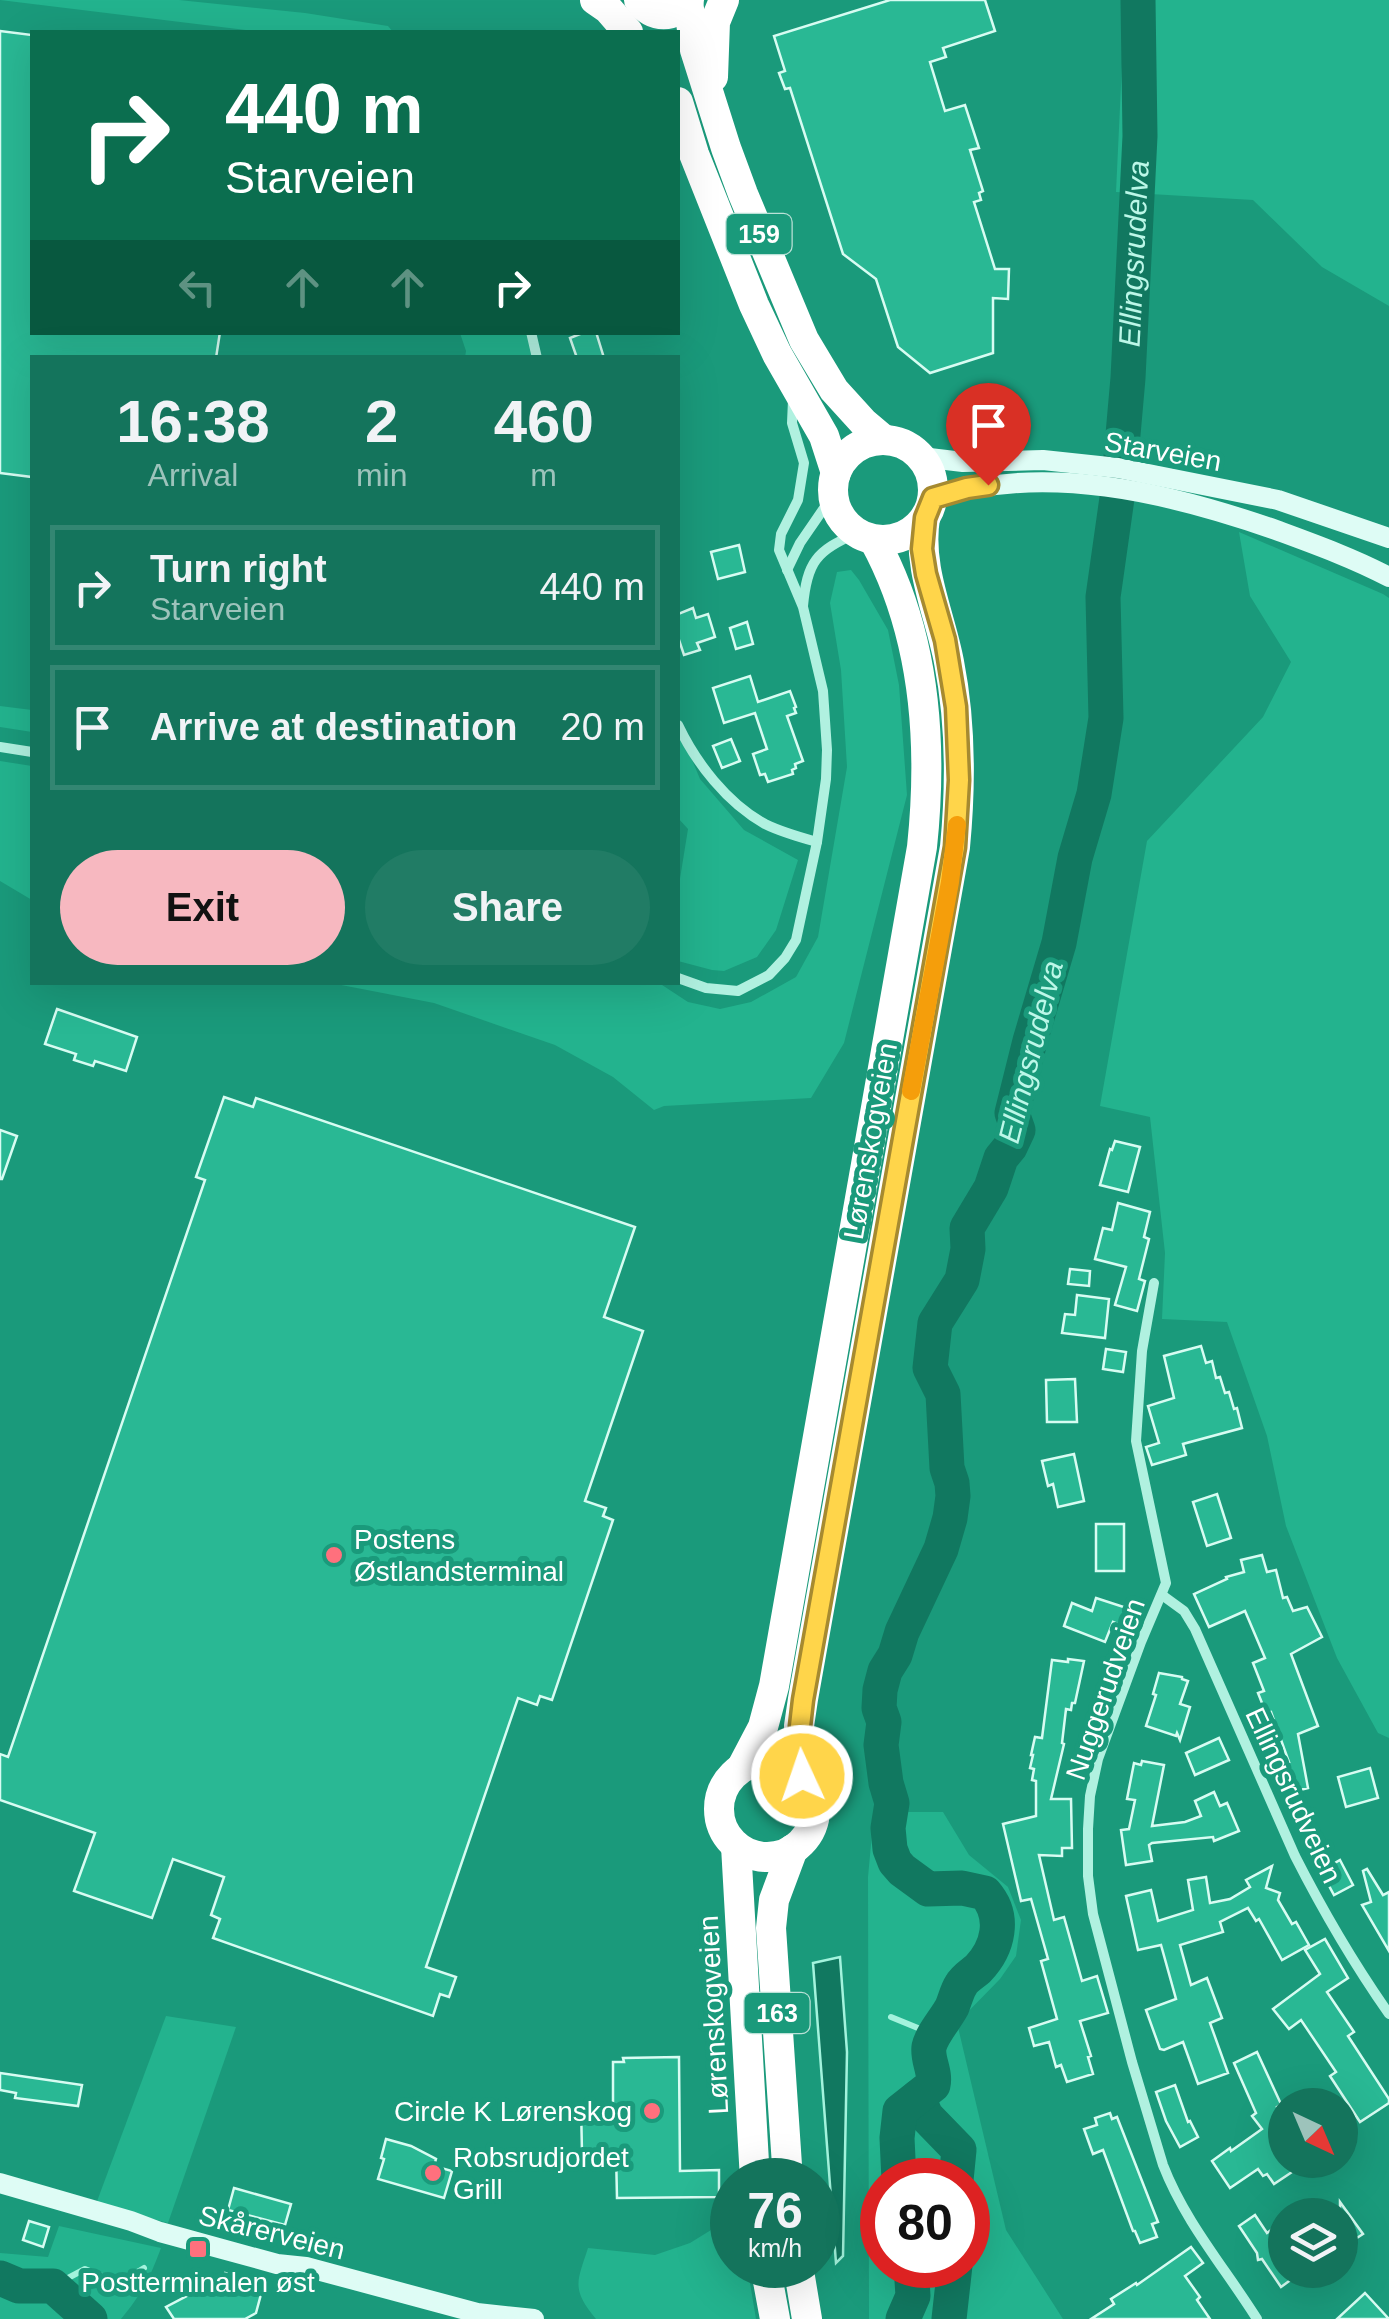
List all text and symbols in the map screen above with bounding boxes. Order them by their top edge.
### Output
icon: right [60,70,190,200]
text: 440 m [225,70,423,148]
text: Starveien [225,152,415,203]
water label: Ellingsrudelva [1113,159,1155,348]
road number: 159 [726,214,792,254]
icon: left [170,260,225,315]
icon: ahead [275,260,330,315]
icon: ahead [380,260,435,315]
icon: right [485,260,540,315]
pin [946,383,1031,486]
text: 16:38 [116,388,270,455]
text: 2 [365,388,398,455]
text: 460 [494,388,594,455]
icon: arrive [961,398,1016,453]
street label: Starveien [1102,426,1224,477]
text: Arrival [148,457,238,493]
text: min [356,457,407,493]
text: m [530,457,557,493]
text: Turn right [150,548,327,590]
icon: right [65,560,120,615]
text: 440 m [539,566,645,608]
text: Starveien [150,591,285,627]
icon: arrive [65,700,120,755]
text: Arrive at destination [150,706,517,748]
text: 20 m [561,706,645,748]
button: Exit [60,850,345,965]
button: Share [365,850,650,965]
water label: Ellingsrudelva [992,957,1069,1146]
street label: Lørenskogveien [838,1040,903,1242]
place label: Postens Østlandsterminal [354,1524,564,1587]
marker: Postens Østlandsterminal [323,1544,345,1566]
street label: Nuggerudveien [1060,1594,1151,1784]
street label: Ellingsrudveien [1239,1703,1348,1888]
position arrow [750,1724,854,1828]
street label: Lørenskogveien [693,1915,734,2115]
road number: 163 [744,1993,810,2033]
north arrow [1268,2088,1358,2178]
map controls [1268,2088,1358,2288]
place label: Circle K Lørenskog [394,2096,632,2127]
marker: Circle K Lørenskog [641,2100,663,2122]
place label: Robsrudjordet Grill [453,2142,629,2205]
speed limit sign: 80 [860,2158,990,2288]
marker: Robsrudjordet Grill [422,2162,444,2184]
text: 76 [747,2183,803,2239]
button: layers [1268,2198,1358,2288]
street label: Skårerveien [196,2199,348,2266]
text: km/h [748,2234,802,2262]
marker: Postterminalen øst [187,2238,209,2260]
place label: Postterminalen øst [81,2267,315,2298]

